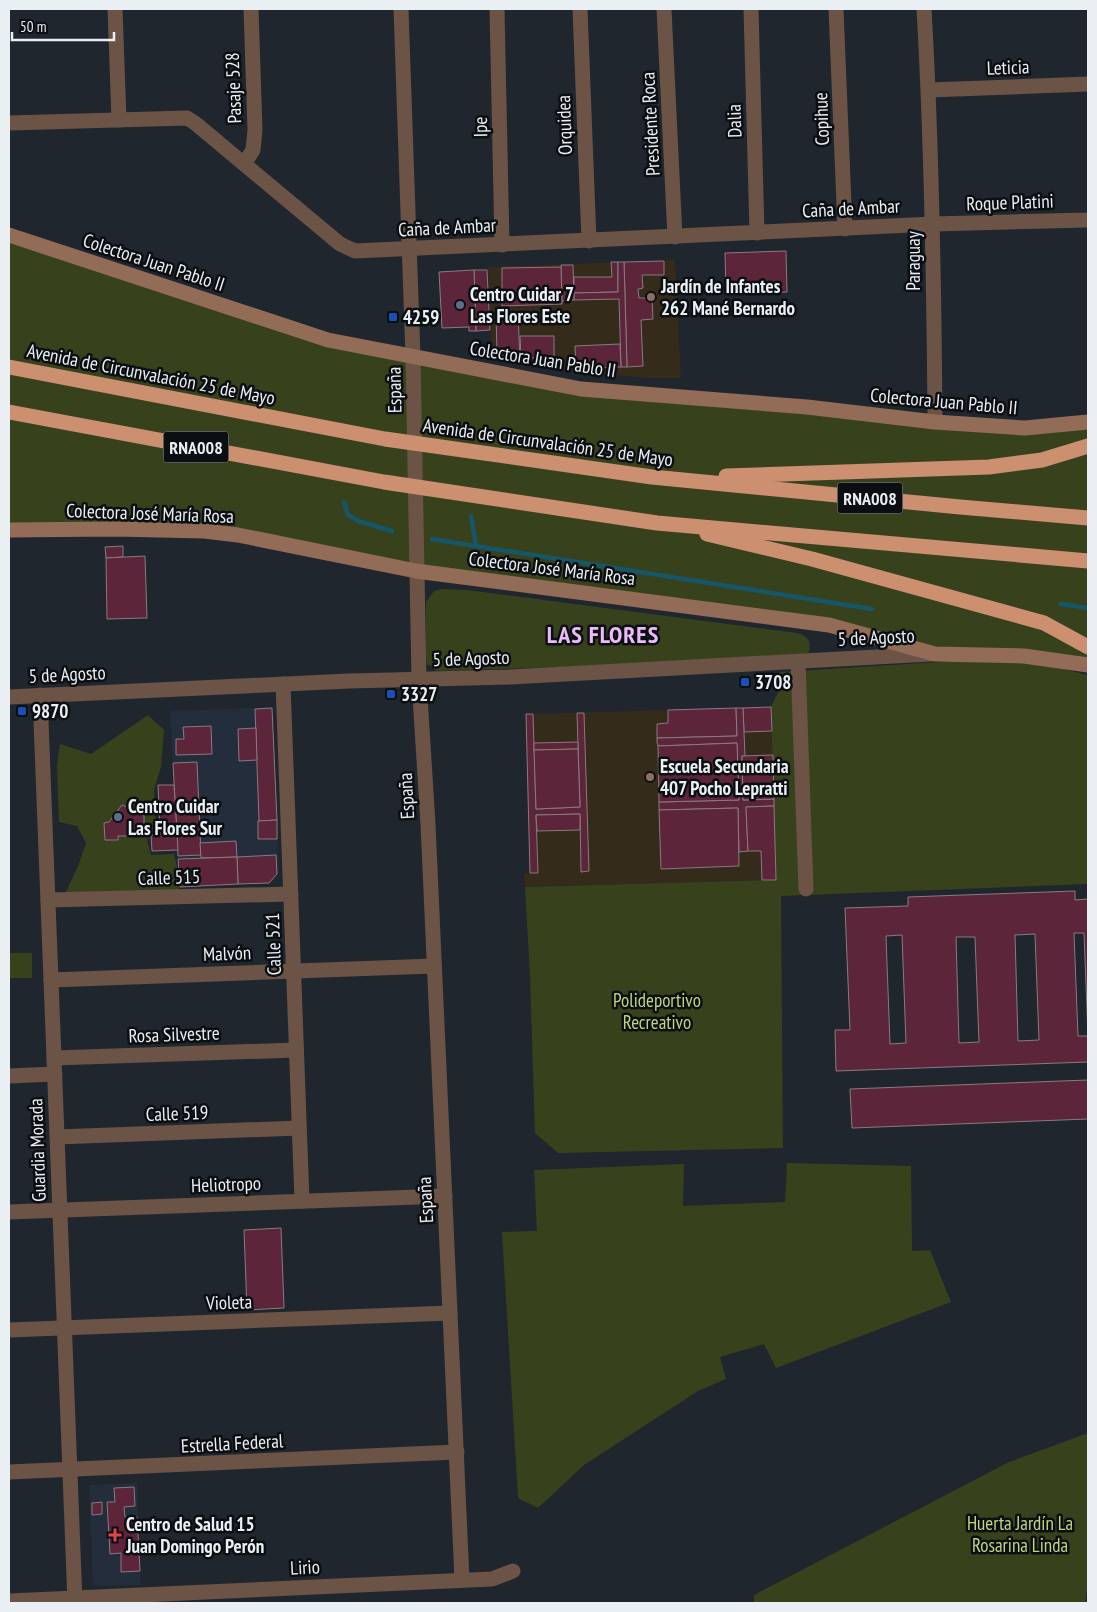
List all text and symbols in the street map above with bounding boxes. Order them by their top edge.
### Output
scale bar [12,10,115,42]
text: 50 m [20,17,46,36]
street label: Pasaje 528 [220,52,246,124]
street label: Leticia [986,54,1030,80]
street label: Presidente Roca [635,71,665,177]
street label: Copihue [808,92,834,146]
street label: Orquidea [551,95,577,155]
street label: Dalia [721,104,747,138]
street label: Ipe [468,116,492,137]
street label: Roque Platini [966,188,1054,216]
street label: Caña de Ambar [801,193,901,223]
street label: Caña de Ambar [397,212,497,242]
street label: Colectora Juan Pablo II [80,228,228,296]
street label: Paraguay [901,230,925,291]
place label: Jardín de Infantes 262 Mané Bernardo [660,274,795,320]
place label: Centro Cuidar 7 Las Flores Este [470,282,574,328]
marker: Jardín de Infantes 262 Mané Bernardo [645,291,657,303]
marker: Centro Cuidar 7 Las Flores Este [454,299,466,311]
place label: 4259 [403,305,439,329]
marker: 4259 [387,311,399,323]
street label: Colectora Juan Pablo II [468,336,618,382]
street label: Avenida de Circunvalación 25 de Mayo [25,338,277,410]
street label: España [382,367,406,413]
street label: Colectora Juan Pablo II [869,383,1019,419]
street label: Avenida de Circunvalación 25 de Mayo [421,413,675,471]
road number: RNA008 [164,432,228,462]
road number: RNA008 [838,482,902,514]
street label: Colectora José María Rosa [66,498,234,528]
street label: Colectora José María Rosa [467,546,637,590]
district label: LAS FLORES [547,619,659,650]
street label: 5 de Agosto [837,623,915,651]
street label: 5 de Agosto [432,645,510,671]
street label: 5 de Agosto [28,660,106,688]
place label: 3708 [755,670,791,694]
marker: 3708 [739,676,751,688]
place label: 3327 [401,682,437,706]
marker: 3327 [385,688,397,700]
place label: 9870 [32,699,68,723]
marker: 9870 [16,705,28,717]
place label: Escuela Secundaria 407 Pocho Lepratti [660,754,789,800]
marker: Escuela Secundaria 407 Pocho Lepratti [644,771,656,783]
street label: España [393,772,419,820]
place label: Centro Cuidar Las Flores Sur [128,794,223,840]
marker: Centro Cuidar Las Flores Sur [112,811,124,823]
street label: Calle 515 [137,864,201,890]
street label: Calle 521 [260,912,286,976]
street label: Malvón [203,940,251,966]
park label: Polideportivo Recreativo [613,988,701,1034]
street label: Rosa Silvestre [128,1020,220,1048]
street label: Guardia Morada [23,1098,51,1202]
street label: Calle 519 [145,1100,209,1126]
street label: Heliotropo [191,1171,261,1197]
street label: España [412,1176,438,1224]
street label: Violeta [204,1289,253,1315]
street label: Estrella Federal [180,1428,284,1458]
park label: Huerta Jardín La Rosarina Linda [967,1511,1073,1557]
place label: Centro de Salud 15 Juan Domingo Perón [125,1512,264,1558]
marker: Centro de Salud 15 Juan Domingo Perón [108,1528,122,1542]
street label: Lirio [290,1554,320,1580]

